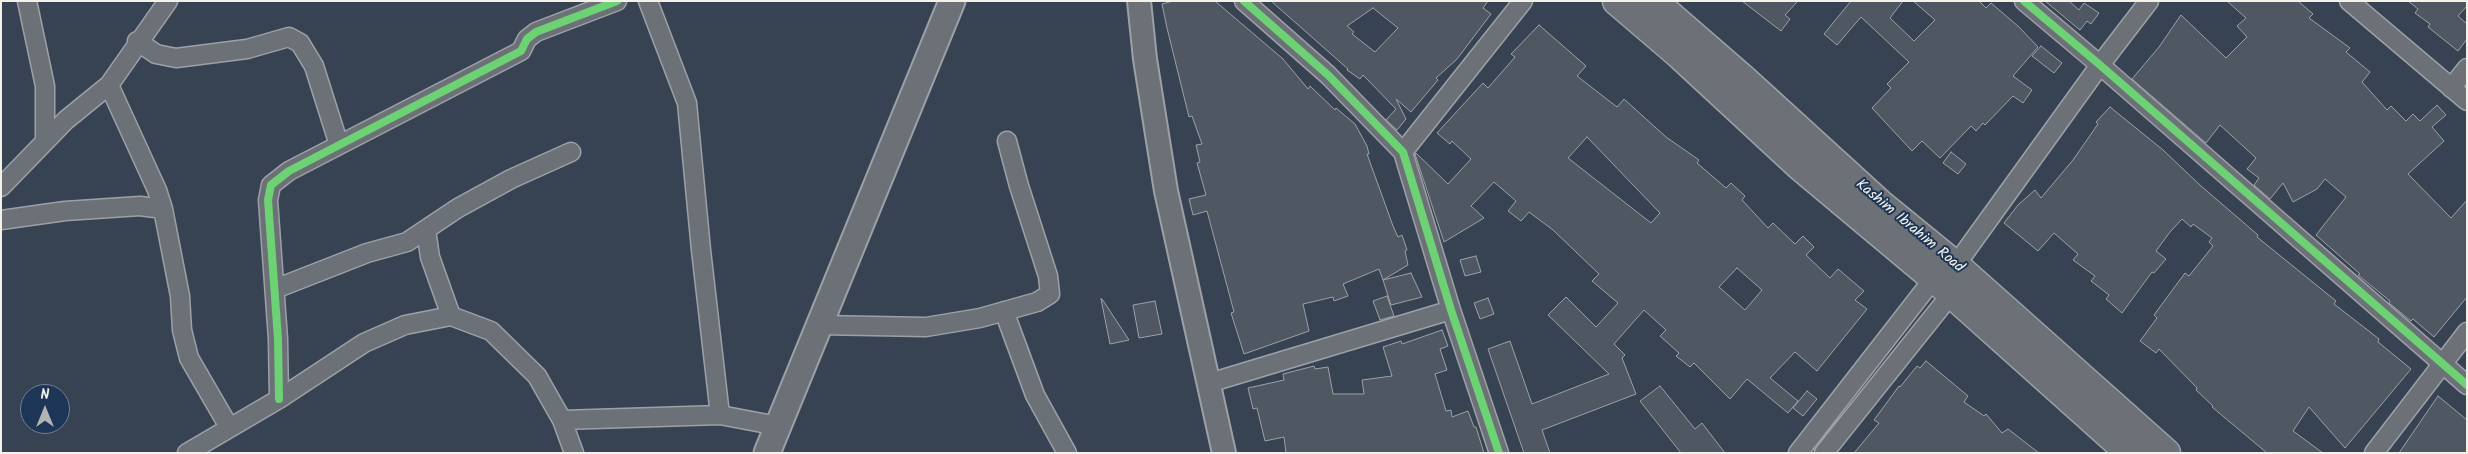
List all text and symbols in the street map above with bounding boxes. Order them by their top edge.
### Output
street label: Kashim Ibrahim Road [1851,176,1967,278]
north arrow [20,384,70,434]
text: N [41,384,49,406]

